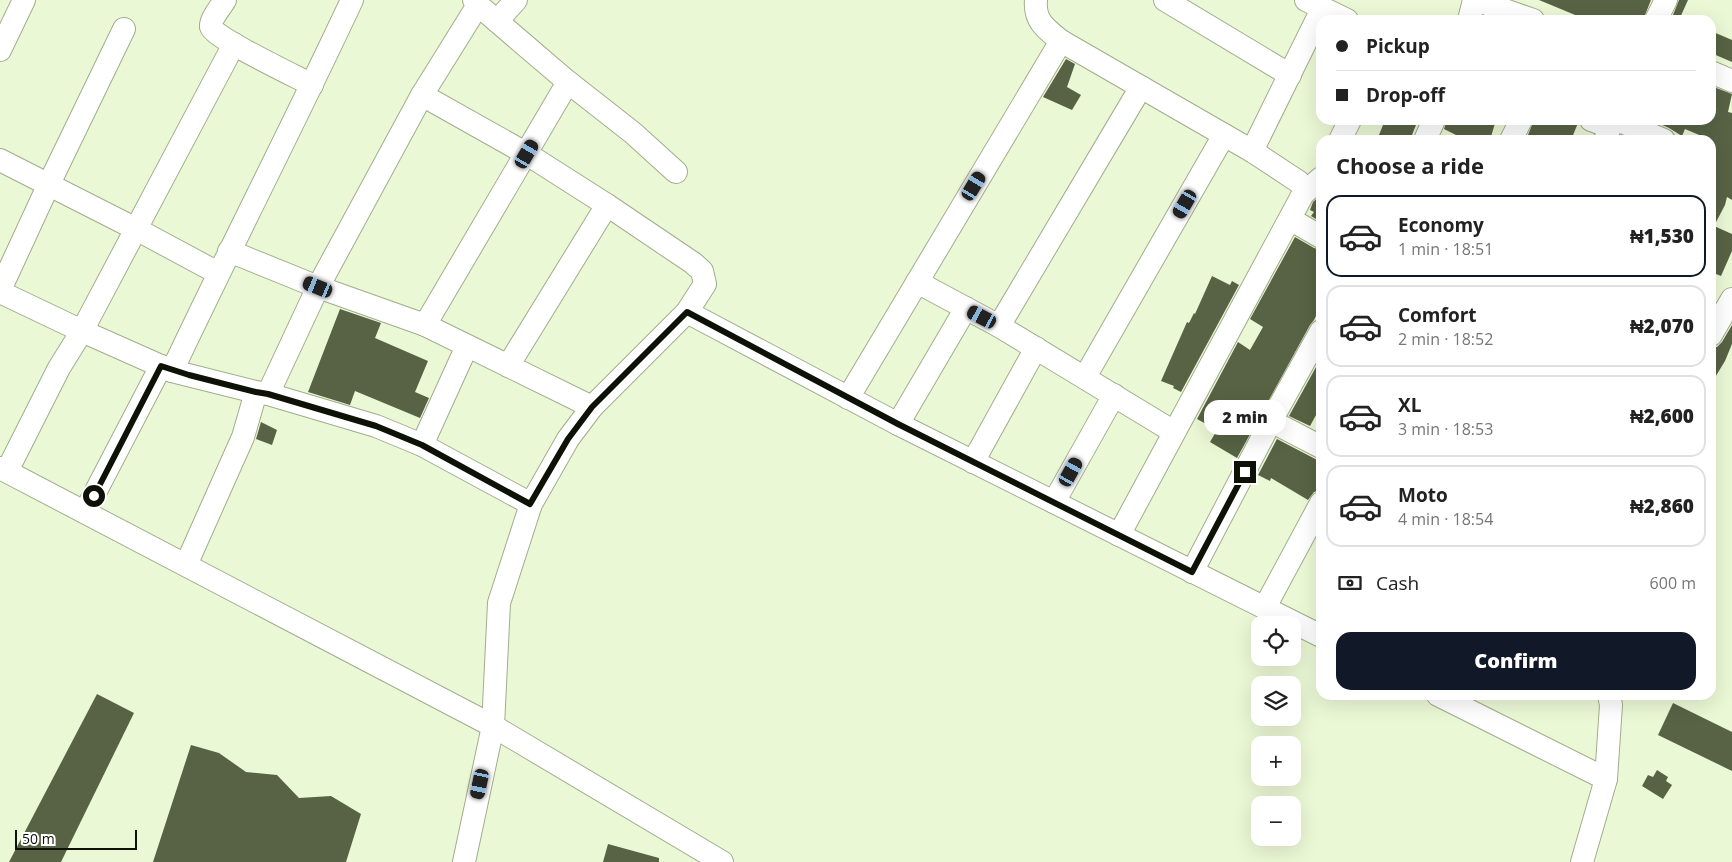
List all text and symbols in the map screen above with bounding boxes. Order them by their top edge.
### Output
text: Pickup [1366,33,1430,59]
text: Drop-off [1366,82,1445,108]
car [513,137,540,171]
text: Choose a ride [1336,150,1484,180]
car [959,169,988,203]
car [1171,187,1198,221]
text: Economy [1398,212,1484,238]
icon: car [1338,214,1383,259]
text: ₦1,530 [1630,223,1694,249]
text: 1 min · 18:51 [1398,238,1493,260]
car [301,274,334,300]
text: Comfort [1398,302,1477,328]
car [965,303,998,331]
icon: car [1338,304,1383,349]
text: ₦2,070 [1630,313,1694,339]
text: 2 min · 18:52 [1398,328,1493,350]
text: XL [1398,392,1421,418]
icon: car [1338,394,1383,439]
callout: 2 min [1204,400,1286,434]
text: ₦2,600 [1630,403,1694,429]
text: 2 min [1222,406,1268,428]
text: 3 min · 18:53 [1398,418,1493,440]
car [1057,455,1084,489]
route end [1234,461,1256,483]
text: Moto [1398,482,1448,508]
icon: car [1338,484,1383,529]
route start [83,485,105,507]
text: ₦2,860 [1630,493,1694,519]
text: 4 min · 18:54 [1398,508,1493,530]
icon: cash [1336,569,1364,597]
text: Cash [1376,570,1419,596]
text: 600 m [1650,572,1696,594]
map controls [1251,616,1301,846]
button: locate [1251,616,1301,666]
button: Confirm [1336,632,1696,690]
button: layers [1251,676,1301,726]
button: + [1251,736,1301,786]
car [469,768,490,800]
button: − [1251,796,1301,846]
scale bar [15,827,138,850]
text: 50 m [22,829,55,848]

